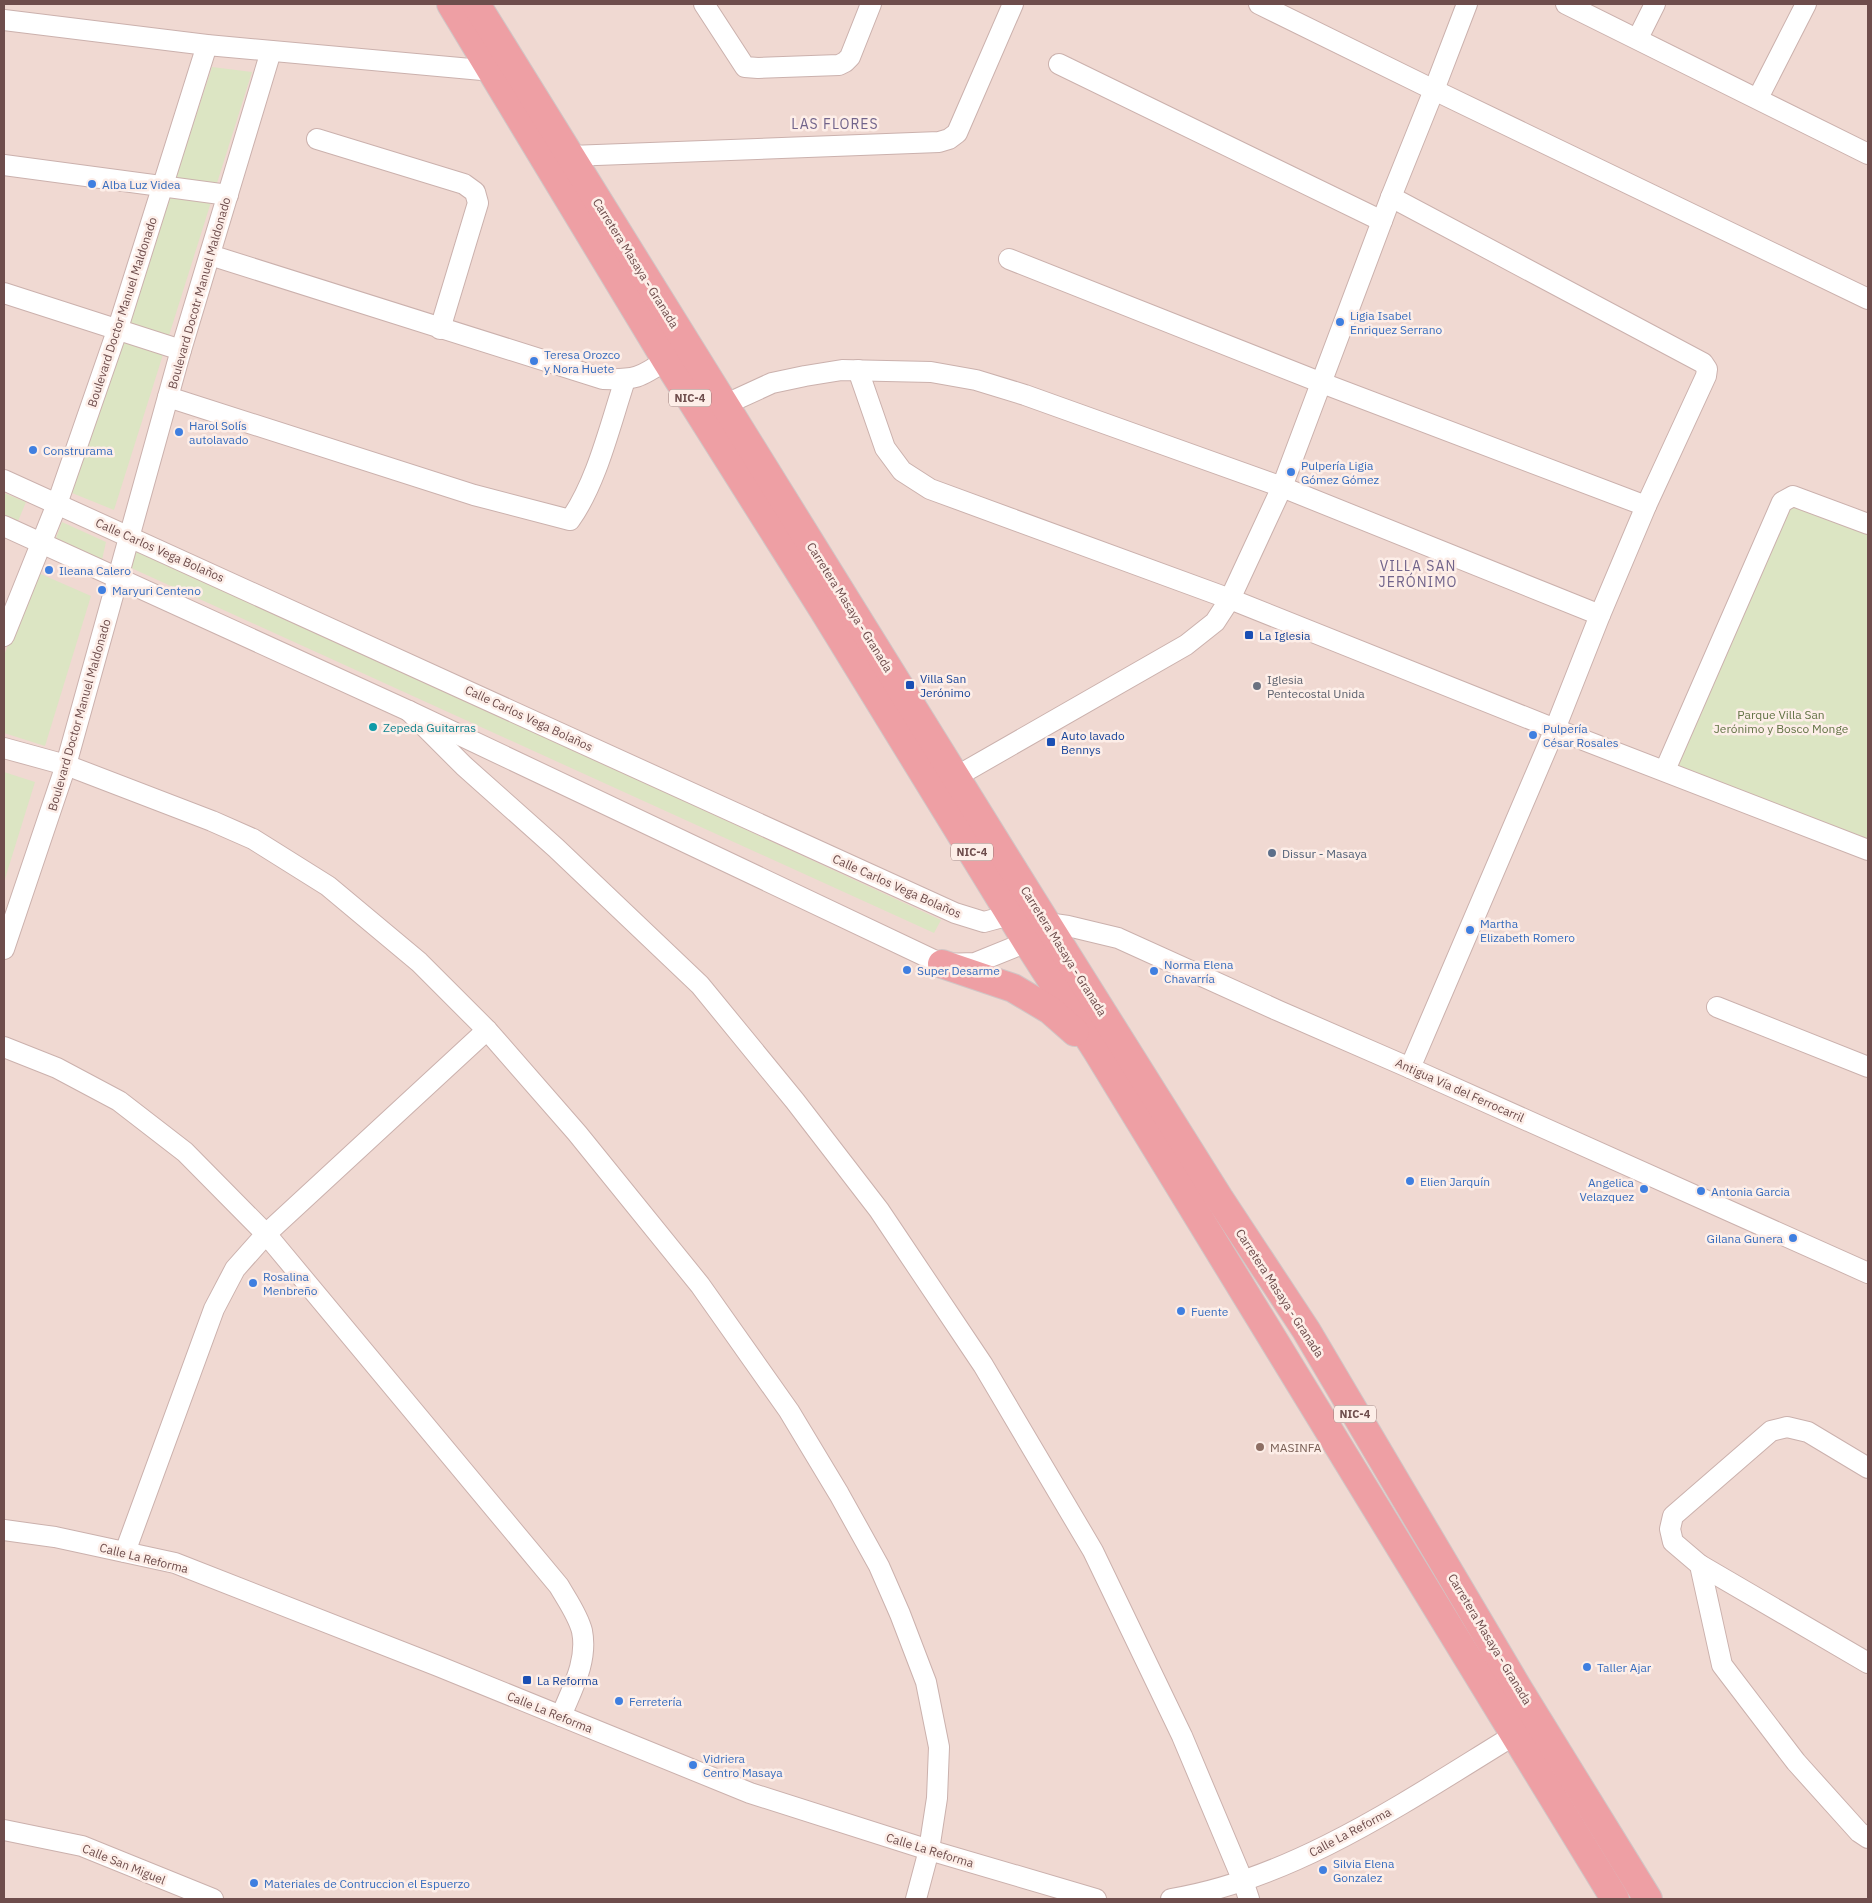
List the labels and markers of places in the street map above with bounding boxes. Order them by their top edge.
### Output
place label: Alba Luz Videa [102,177,181,192]
marker: Alba Luz Videa [86,178,98,190]
place label: Ligia Isabel Enriquez Serrano [1350,308,1442,337]
marker: Ligia Isabel Enriquez Serrano [1334,316,1346,328]
place label: Teresa Orozco y Nora Huete [544,347,621,376]
marker: Teresa Orozco y Nora Huete [528,355,540,367]
place label: Harol Solís autolavado [189,418,249,447]
marker: Harol Solís autolavado [173,426,185,438]
place label: Construrama [43,443,113,458]
marker: Construrama [27,444,39,456]
place label: Pulpería Ligia Gómez Gómez [1301,458,1380,487]
marker: Pulpería Ligia Gómez Gómez [1285,466,1297,478]
place label: Ileana Calero [59,563,131,578]
marker: Ileana Calero [43,564,55,576]
place label: Maryuri Centeno [112,583,201,598]
marker: Maryuri Centeno [96,584,108,596]
place label: La Iglesia [1259,628,1311,643]
marker: La Iglesia [1243,629,1255,641]
place label: Villa San Jerónimo [920,671,971,700]
place label: Iglesia Pentecostal Unida [1267,672,1365,701]
marker: Villa San Jerónimo [904,679,916,691]
marker: Iglesia Pentecostal Unida [1251,680,1263,692]
place label: Zepeda Guitarras [383,720,476,735]
marker: Zepeda Guitarras [367,721,379,733]
place label: Pulpería César Rosales [1543,721,1619,750]
place label: Auto lavado Bennys [1061,728,1125,757]
marker: Pulpería César Rosales [1527,729,1539,741]
marker: Auto lavado Bennys [1045,736,1057,748]
place label: Dissur - Masaya [1282,846,1368,861]
marker: Dissur - Masaya [1266,847,1278,859]
place label: Martha Elizabeth Romero [1480,916,1575,945]
marker: Martha Elizabeth Romero [1464,924,1476,936]
place label: Norma Elena Chavarría [1164,957,1234,986]
place label: Super Desarme [917,963,1000,978]
marker: Super Desarme [901,964,913,976]
marker: Norma Elena Chavarría [1148,965,1160,977]
place label: Elien Jarquín [1420,1174,1490,1189]
marker: Elien Jarquín [1404,1175,1416,1187]
place label: Angelica Velazquez [1579,1175,1635,1204]
marker: Angelica Velazquez [1638,1183,1650,1195]
place label: Antonia Garcia [1711,1184,1791,1199]
marker: Antonia Garcia [1695,1185,1707,1197]
place label: Gilana Gunera [1707,1231,1784,1246]
marker: Gilana Gunera [1787,1232,1799,1244]
place label: Rosalina Menbreño [263,1269,318,1298]
marker: Rosalina Menbreño [247,1277,259,1289]
place label: Fuente [1191,1304,1229,1319]
marker: Fuente [1175,1305,1187,1317]
place label: MASINFA [1270,1440,1322,1455]
marker: MASINFA [1254,1441,1266,1453]
place label: Taller Ajar [1597,1660,1652,1675]
marker: Taller Ajar [1581,1661,1593,1673]
place label: La Reforma [537,1673,599,1688]
marker: La Reforma [521,1674,533,1686]
place label: Ferretería [629,1694,682,1709]
marker: Ferretería [613,1695,625,1707]
place label: Vidriera Centro Masaya [703,1751,783,1780]
marker: Vidriera Centro Masaya [687,1759,699,1771]
place label: Silvia Elena Gonzalez [1333,1856,1395,1885]
marker: Silvia Elena Gonzalez [1317,1864,1329,1876]
place label: Materiales de Contruccion el Espuerzo [264,1876,470,1891]
marker: Materiales de Contruccion el Espuerzo [248,1877,260,1889]

